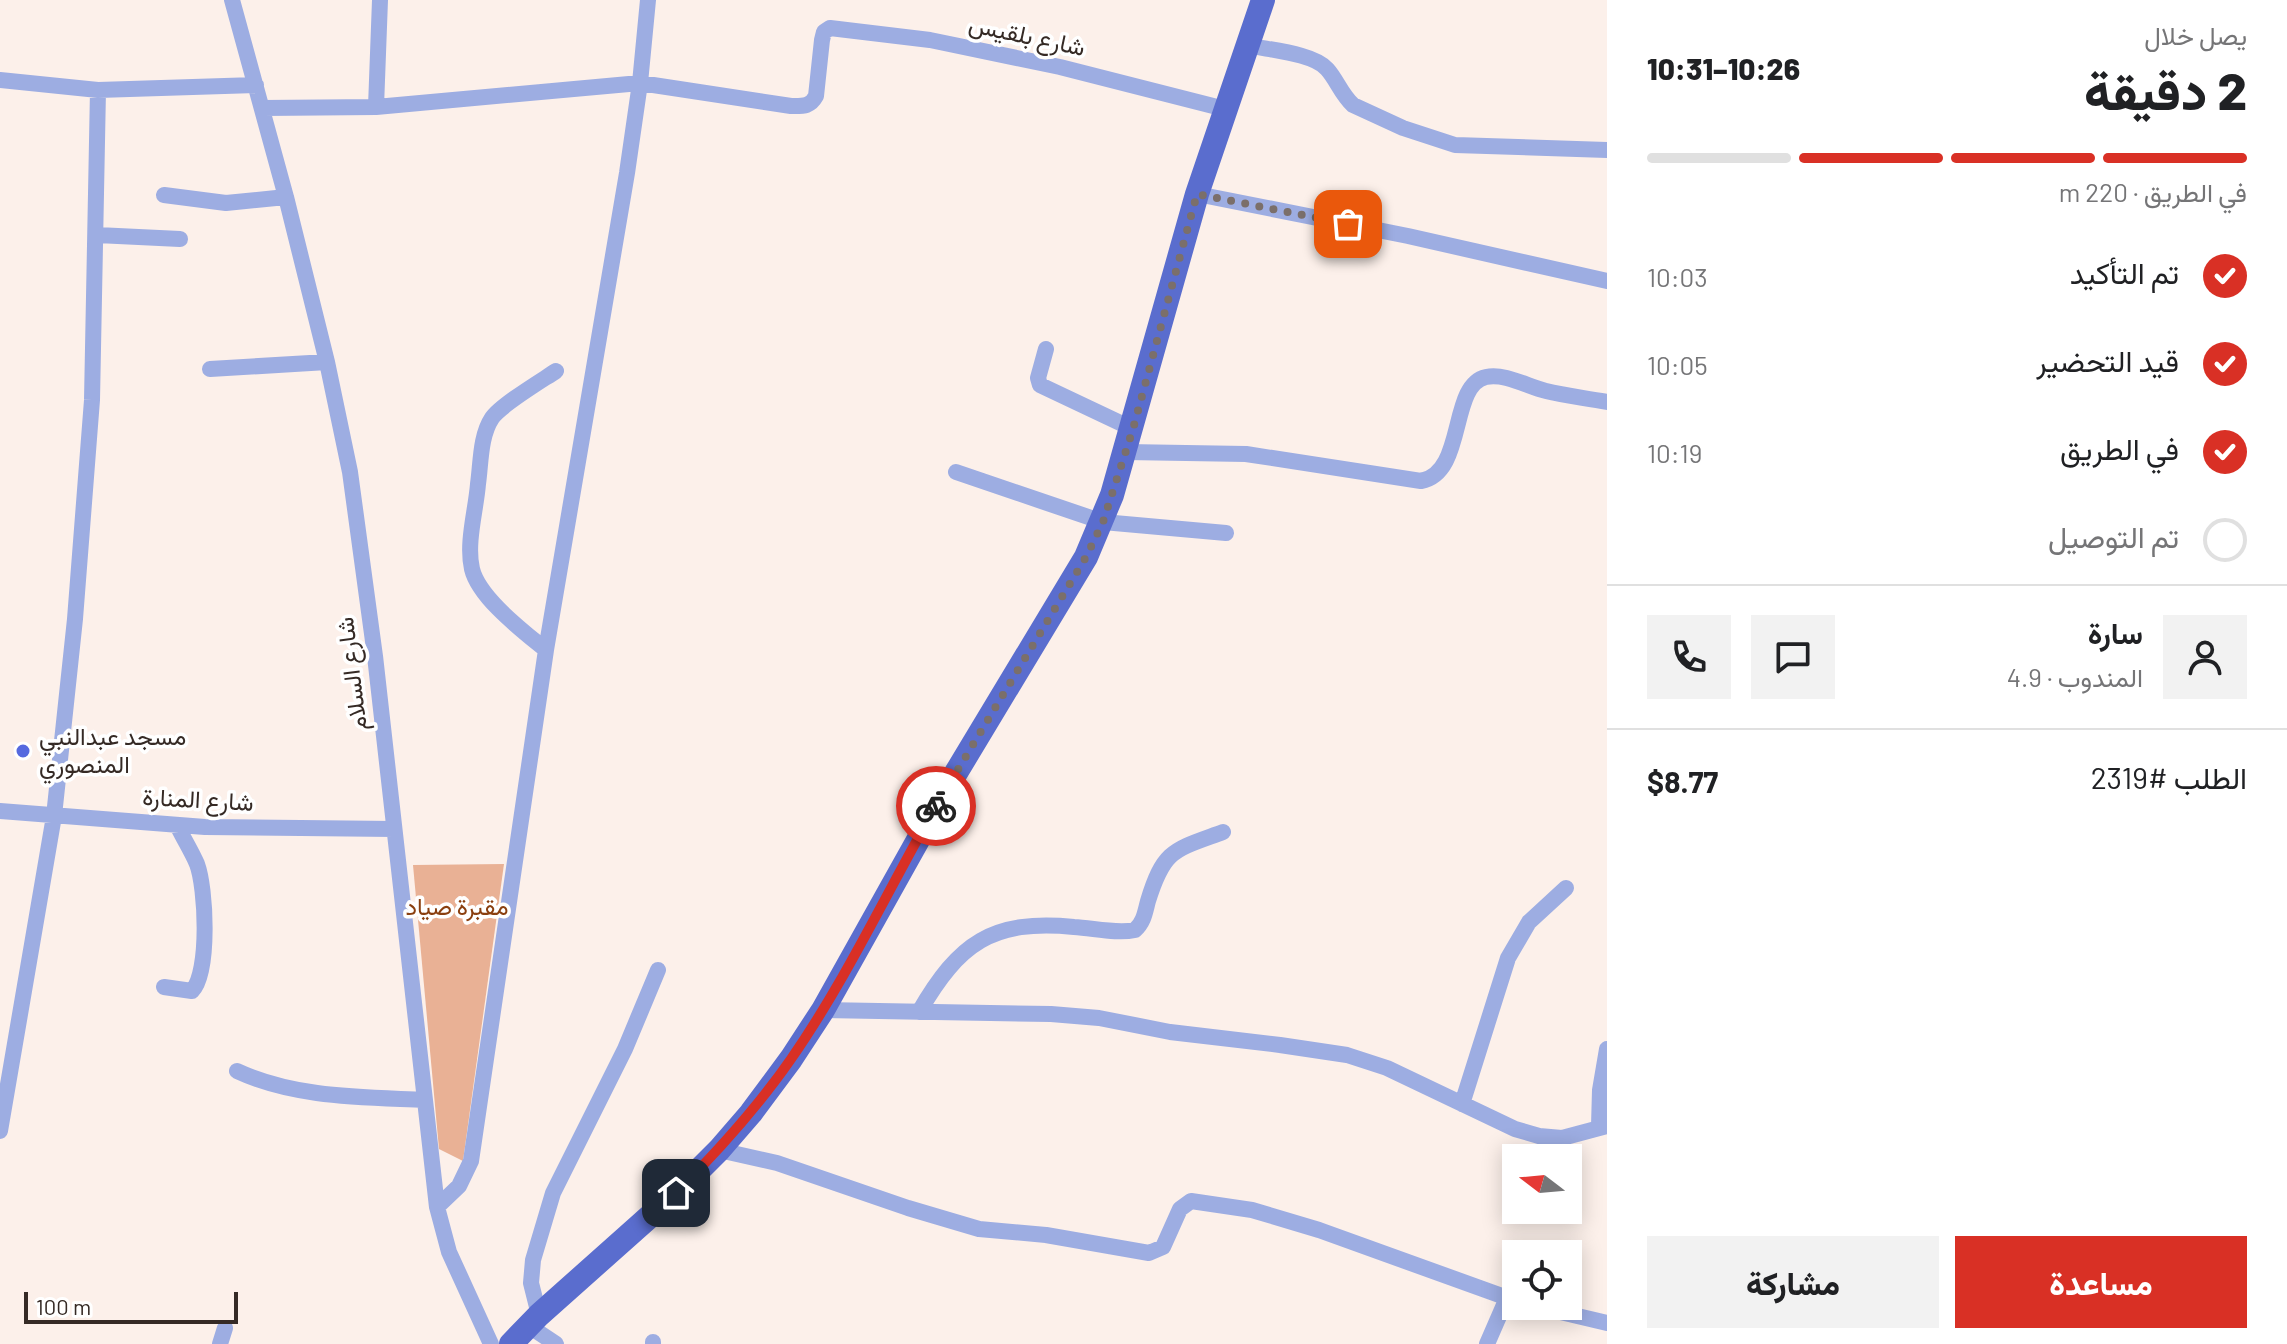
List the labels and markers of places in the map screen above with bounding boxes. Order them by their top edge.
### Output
pin [1314,190,1382,258]
place label: مسجد عبدالنبي المنصوري [39,721,186,784]
marker: مسجد عبدالنبي المنصوري [14,742,32,760]
pin [642,1159,710,1227]

